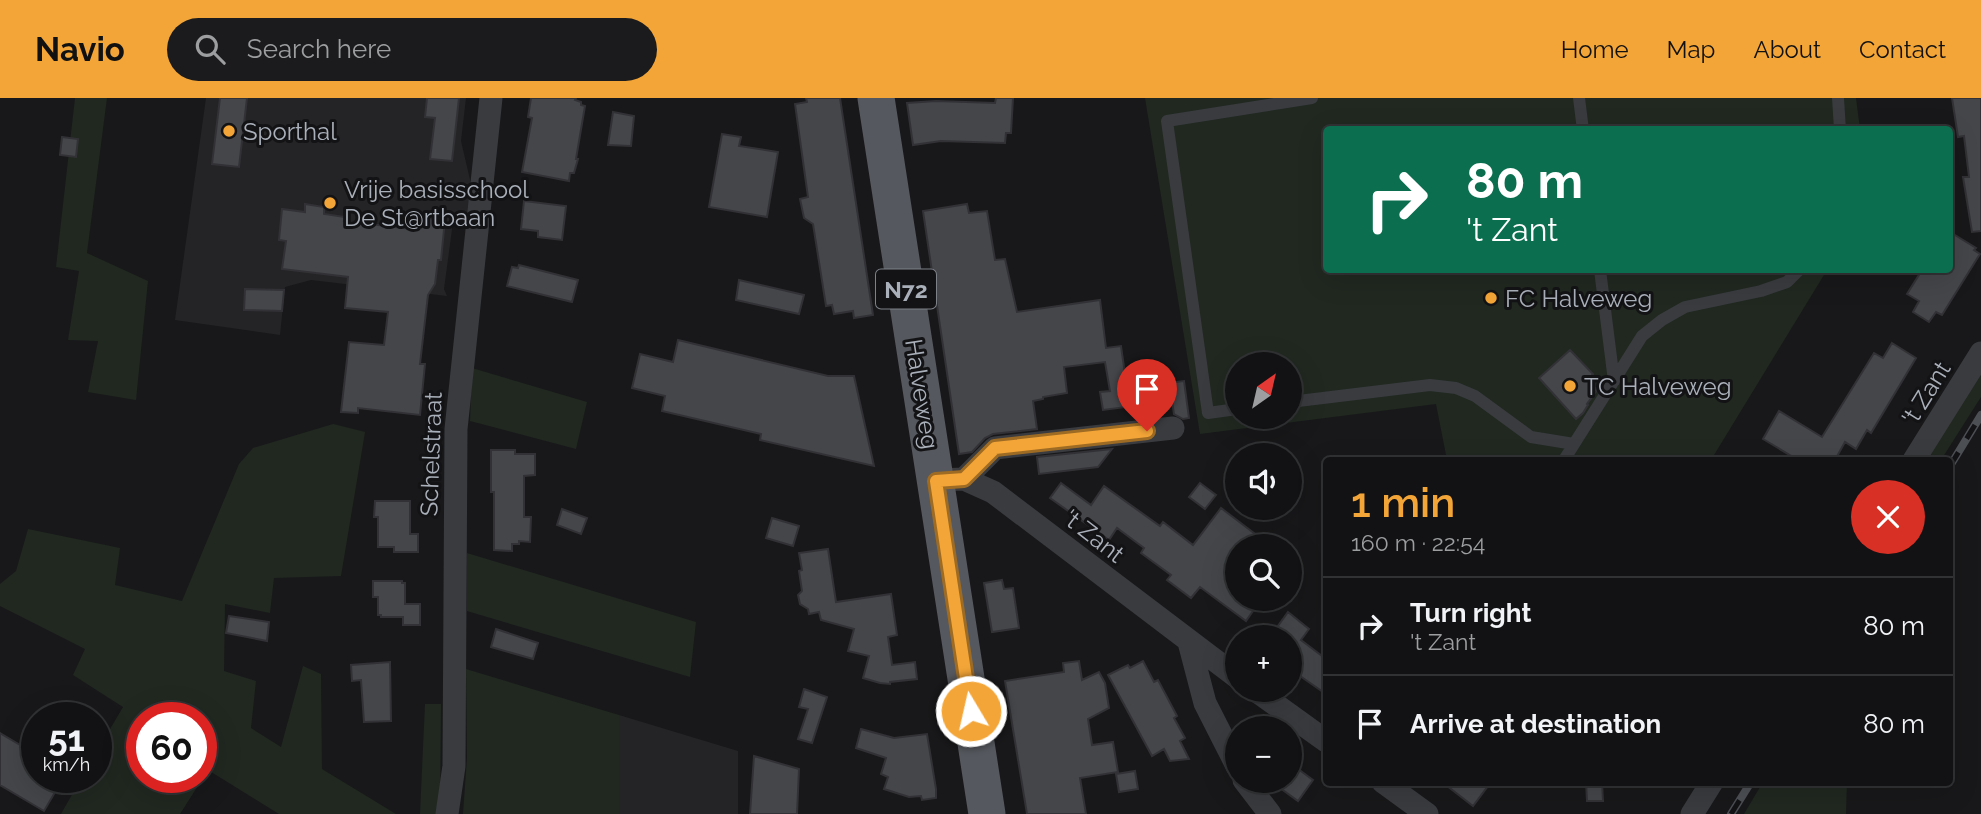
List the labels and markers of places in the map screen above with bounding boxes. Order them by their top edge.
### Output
place label: Sporthal [243,117,337,146]
marker: Sporthal [221,123,237,139]
place label: Vrije basisschool De St@rtbaan [344,175,529,232]
marker: Vrije basisschool De St@rtbaan [322,195,338,211]
place label: FC Halveweg [1505,284,1652,313]
marker: FC Halveweg [1483,290,1499,306]
pin [1117,359,1177,431]
place label: TC Halveweg [1584,372,1732,401]
marker: TC Halveweg [1562,378,1578,394]

